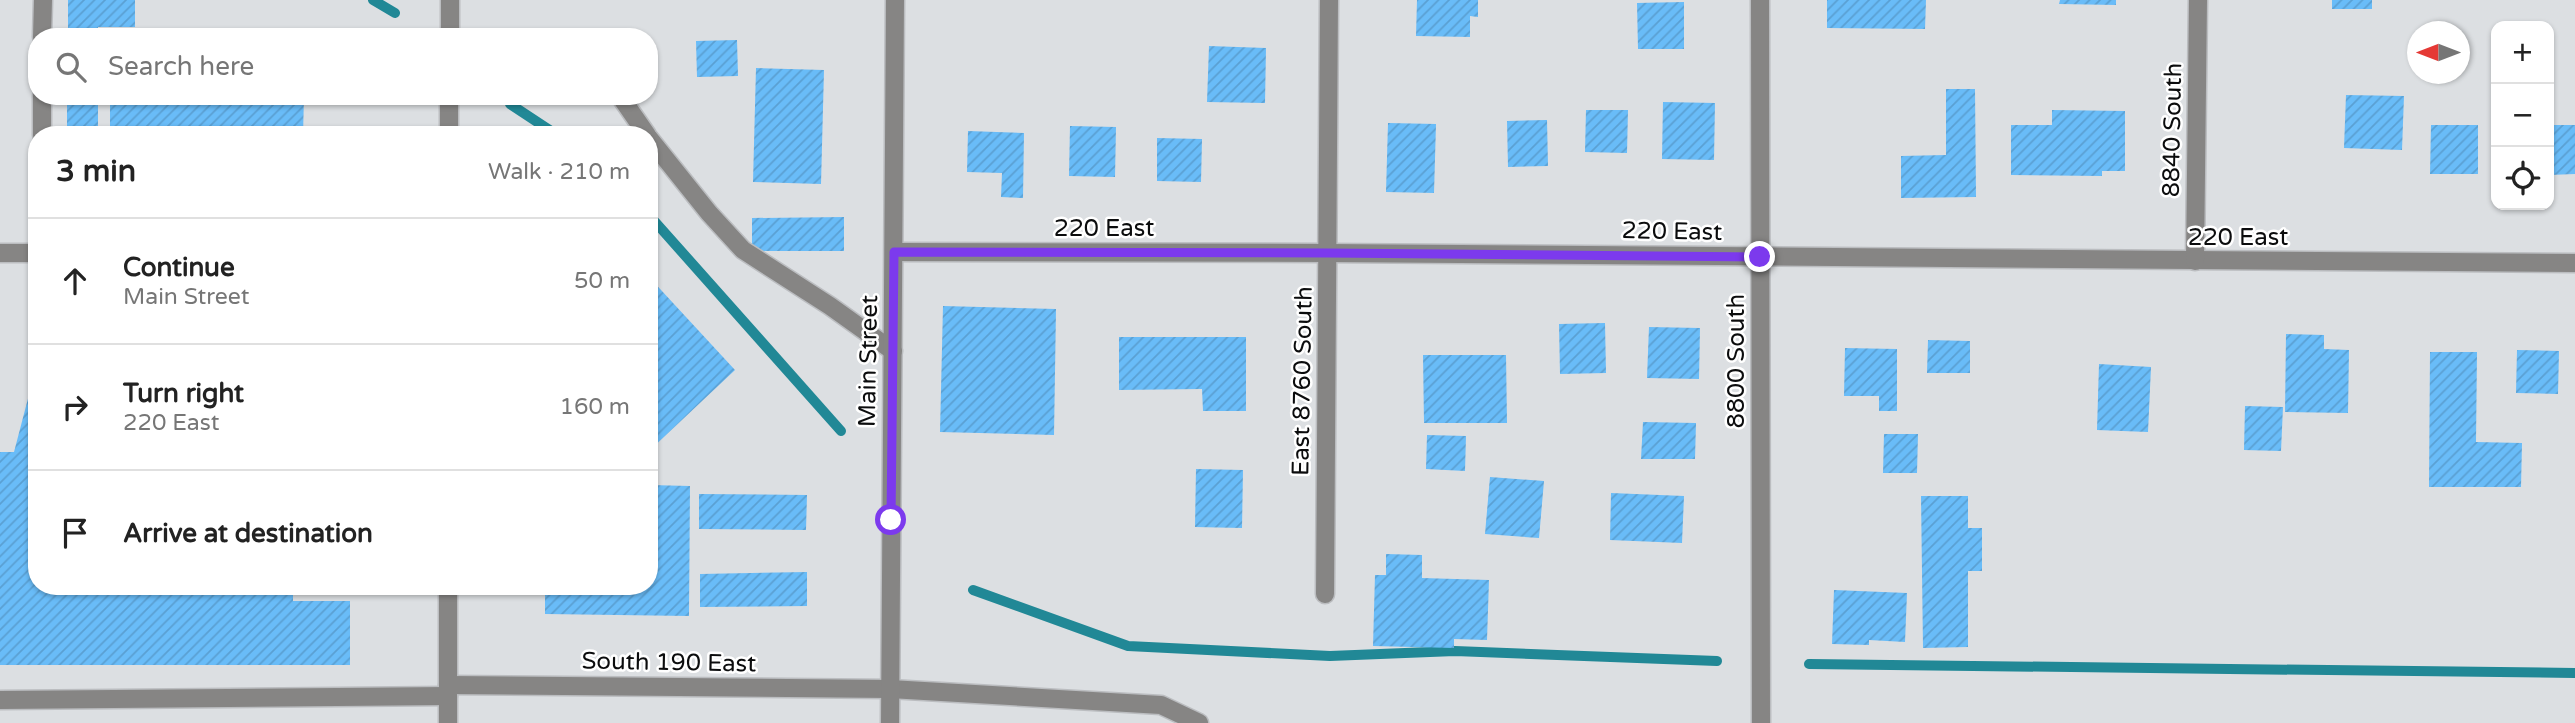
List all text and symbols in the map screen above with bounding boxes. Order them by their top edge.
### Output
north arrow [2407,21,2470,84]
map controls [2491,21,2554,210]
button: + [2491,21,2554,84]
search box [28,28,658,105]
icon: search [52,48,90,86]
text: Search here [108,51,254,82]
street label: 8840 South [2157,63,2188,197]
button: − [2491,84,2554,147]
button: locate [2491,147,2554,210]
text: 3 min [56,153,136,190]
text: Walk · 210 m [488,158,630,186]
street label: 220 East [1054,214,1154,243]
street label: 220 East [1621,216,1723,247]
street label: 220 East [2188,223,2288,252]
route end [1744,241,1775,272]
text: Continue [123,252,235,283]
icon: ahead [56,262,94,300]
text: 50 m [574,267,630,295]
text: Main Street [123,283,250,311]
street label: East 8760 South [1286,286,1319,476]
street label: 8800 South [1722,294,1751,428]
street label: Main Street [853,295,884,427]
text: Turn right [123,378,244,409]
icon: right [56,388,94,426]
text: 160 m [560,393,630,421]
text: 220 East [123,409,220,437]
route start [875,504,906,535]
icon: arrive [56,514,94,552]
text: Arrive at destination [123,518,373,549]
street label: South 190 East [581,646,757,679]

